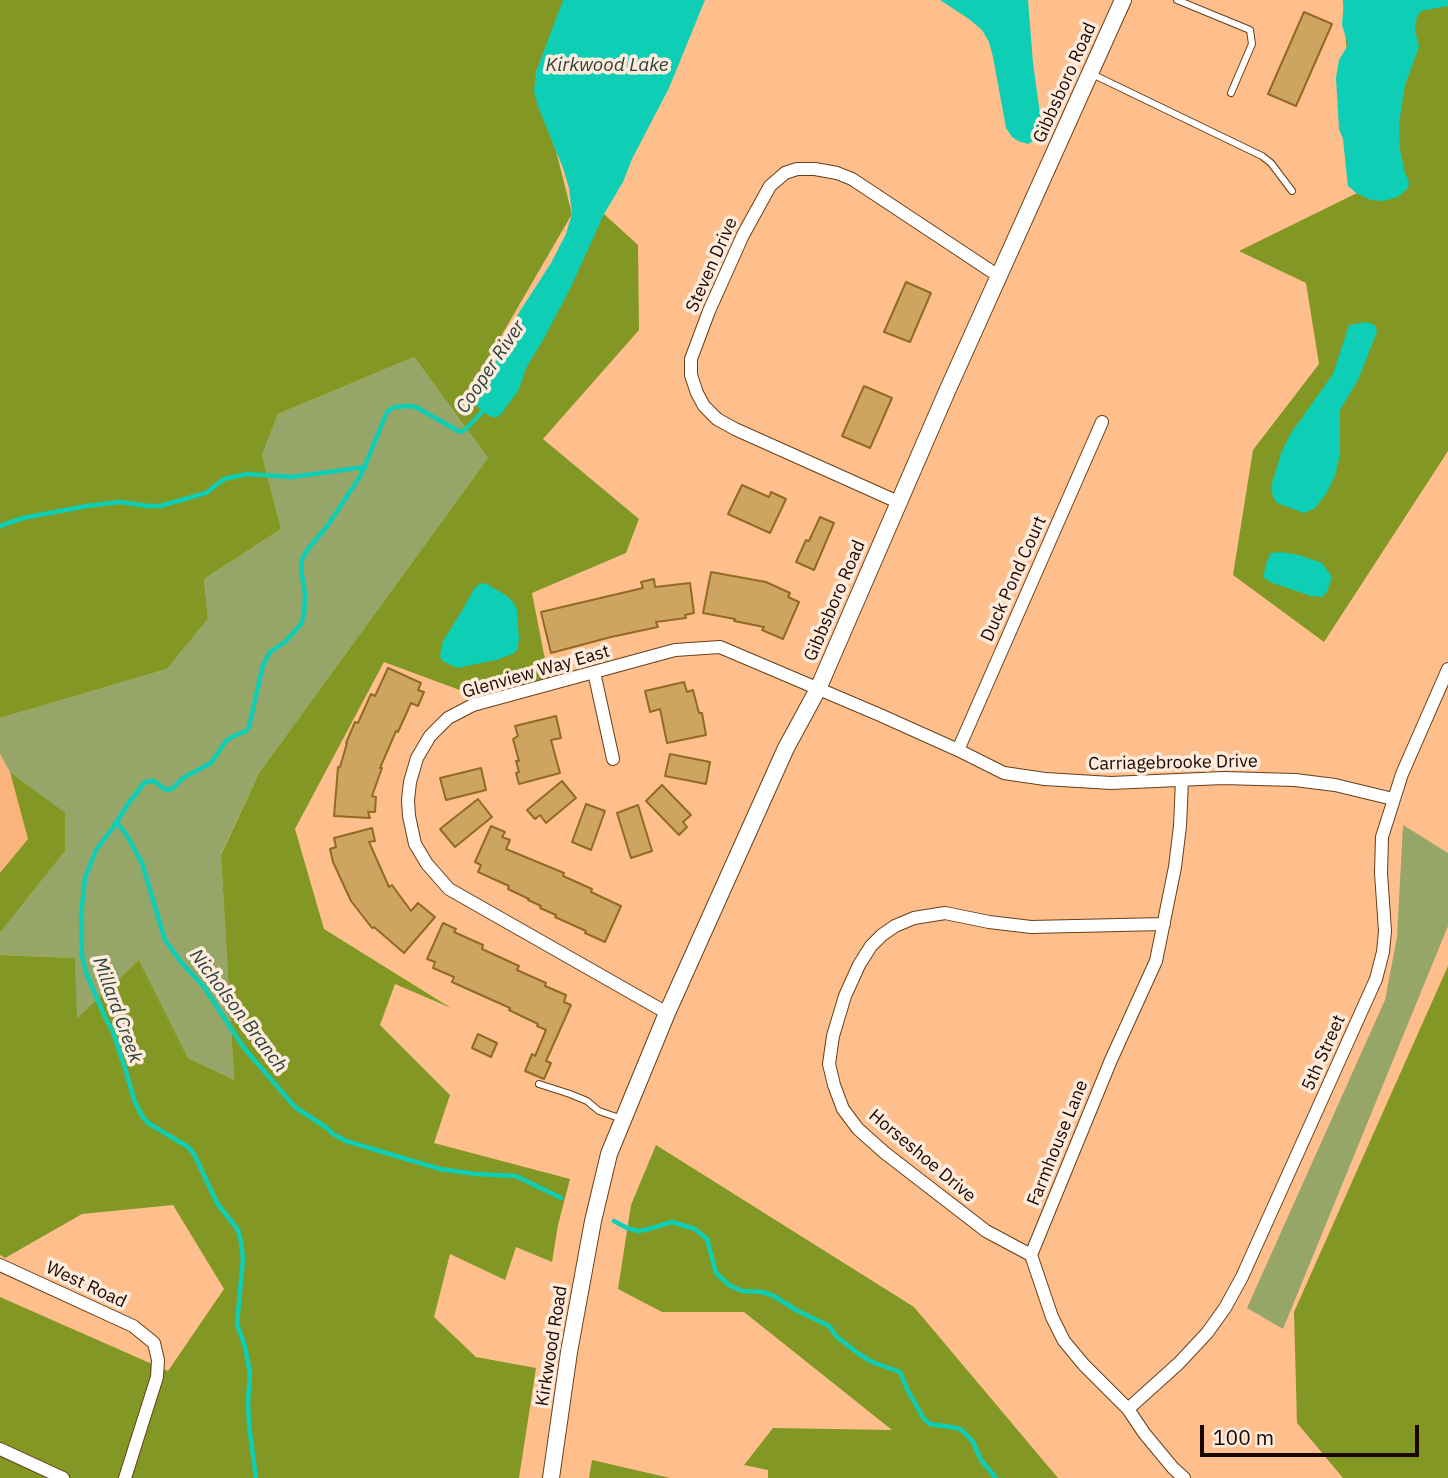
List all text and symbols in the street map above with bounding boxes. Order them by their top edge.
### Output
street label: Gibbsboro Road [1029,19,1101,147]
water label: Kirkwood Lake [546,55,668,77]
street label: Steven Drive [682,214,742,316]
water label: Cooper River [452,316,530,418]
street label: Duck Pond Court [977,513,1051,645]
street label: Gibbsboro Road [800,537,870,665]
street label: Glenview Way East [460,641,612,703]
street label: Carriagebrooke Drive [1088,751,1258,775]
water label: Nicholson Branch [184,945,292,1077]
water label: Millard Creek [87,954,147,1066]
street label: 5th Street [1298,1012,1350,1094]
street label: Farmhouse Lane [1023,1077,1093,1209]
street label: Horseshoe Drive [864,1105,980,1207]
street label: West Road [42,1257,130,1313]
street label: Kirkwood Road [532,1284,572,1408]
scale bar [1203,1412,1422,1456]
text: 100 m [1213,1423,1274,1451]

